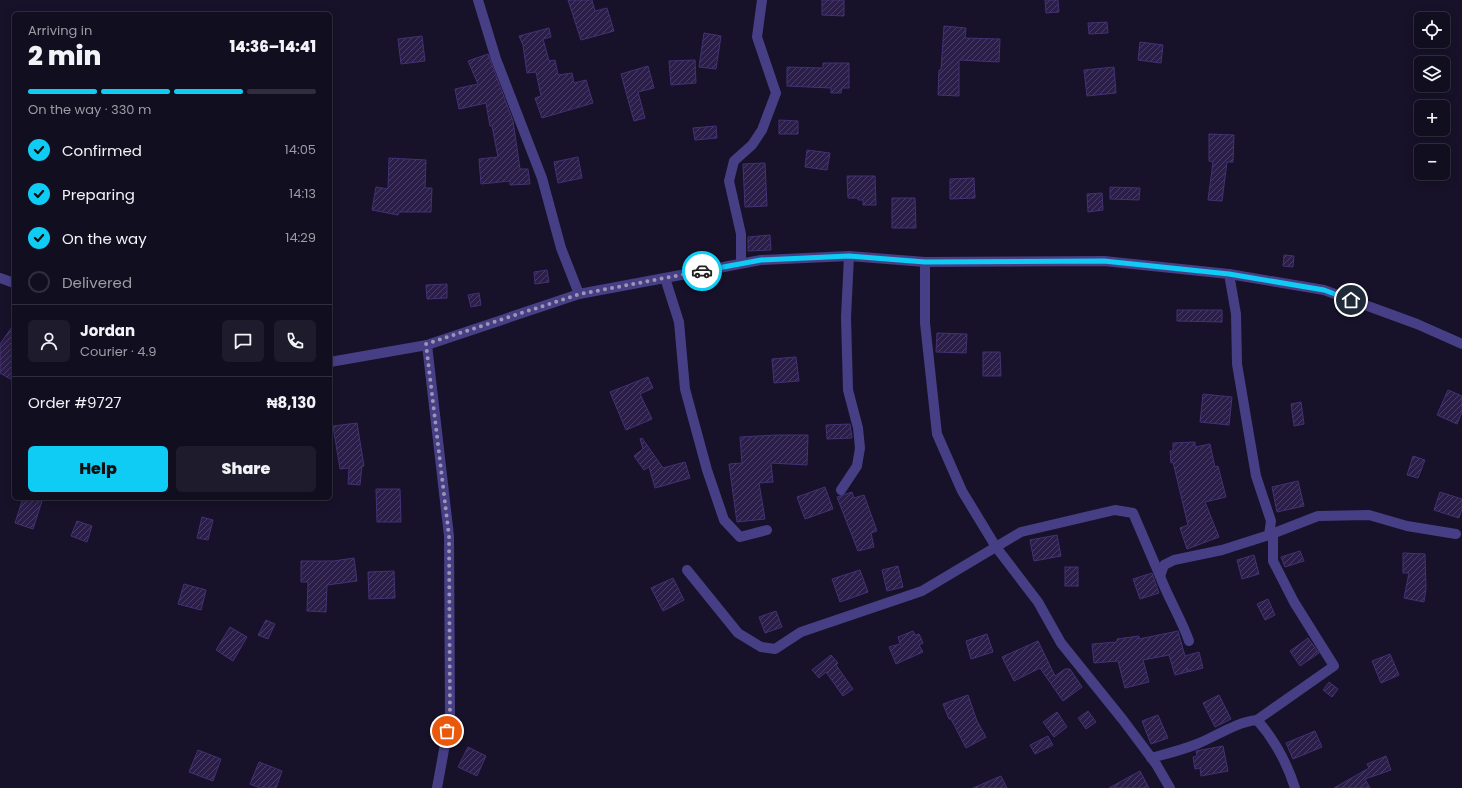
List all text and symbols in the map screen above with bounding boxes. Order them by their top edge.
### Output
map controls [1414,12,1450,180]
button: locate [1414,12,1450,48]
text: Arriving in [28,21,92,40]
text: 14:36–14:41 [229,36,316,57]
text: 2 min [28,38,101,74]
button: layers [1414,56,1450,92]
text: On the way · 330 m [28,100,151,119]
button: + [1414,100,1450,136]
icon: check [28,139,50,161]
text: Confirmed [62,140,142,161]
text: 14:05 [285,140,316,159]
button: − [1414,144,1450,180]
icon: check [28,183,50,205]
text: Preparing [62,184,135,205]
text: 14:13 [289,184,316,203]
icon: check [28,227,50,249]
text: On the way [62,228,147,249]
text: 14:29 [285,228,316,247]
courier [682,251,722,291]
icon: car [691,260,713,282]
text: Delivered [62,272,132,293]
pin [1334,283,1368,317]
icon: home [1340,289,1362,311]
button: person [28,320,70,362]
text: Jordan [80,320,135,341]
button: chat [222,320,264,362]
button: phone [274,320,316,362]
text: Courier · 4.9 [80,342,156,361]
text: Order #9727 [28,392,121,413]
text: ₦8,130 [267,392,316,413]
button: Help [28,446,168,492]
button: Share [176,446,316,492]
pin [430,714,464,748]
icon: bag [436,720,458,742]

